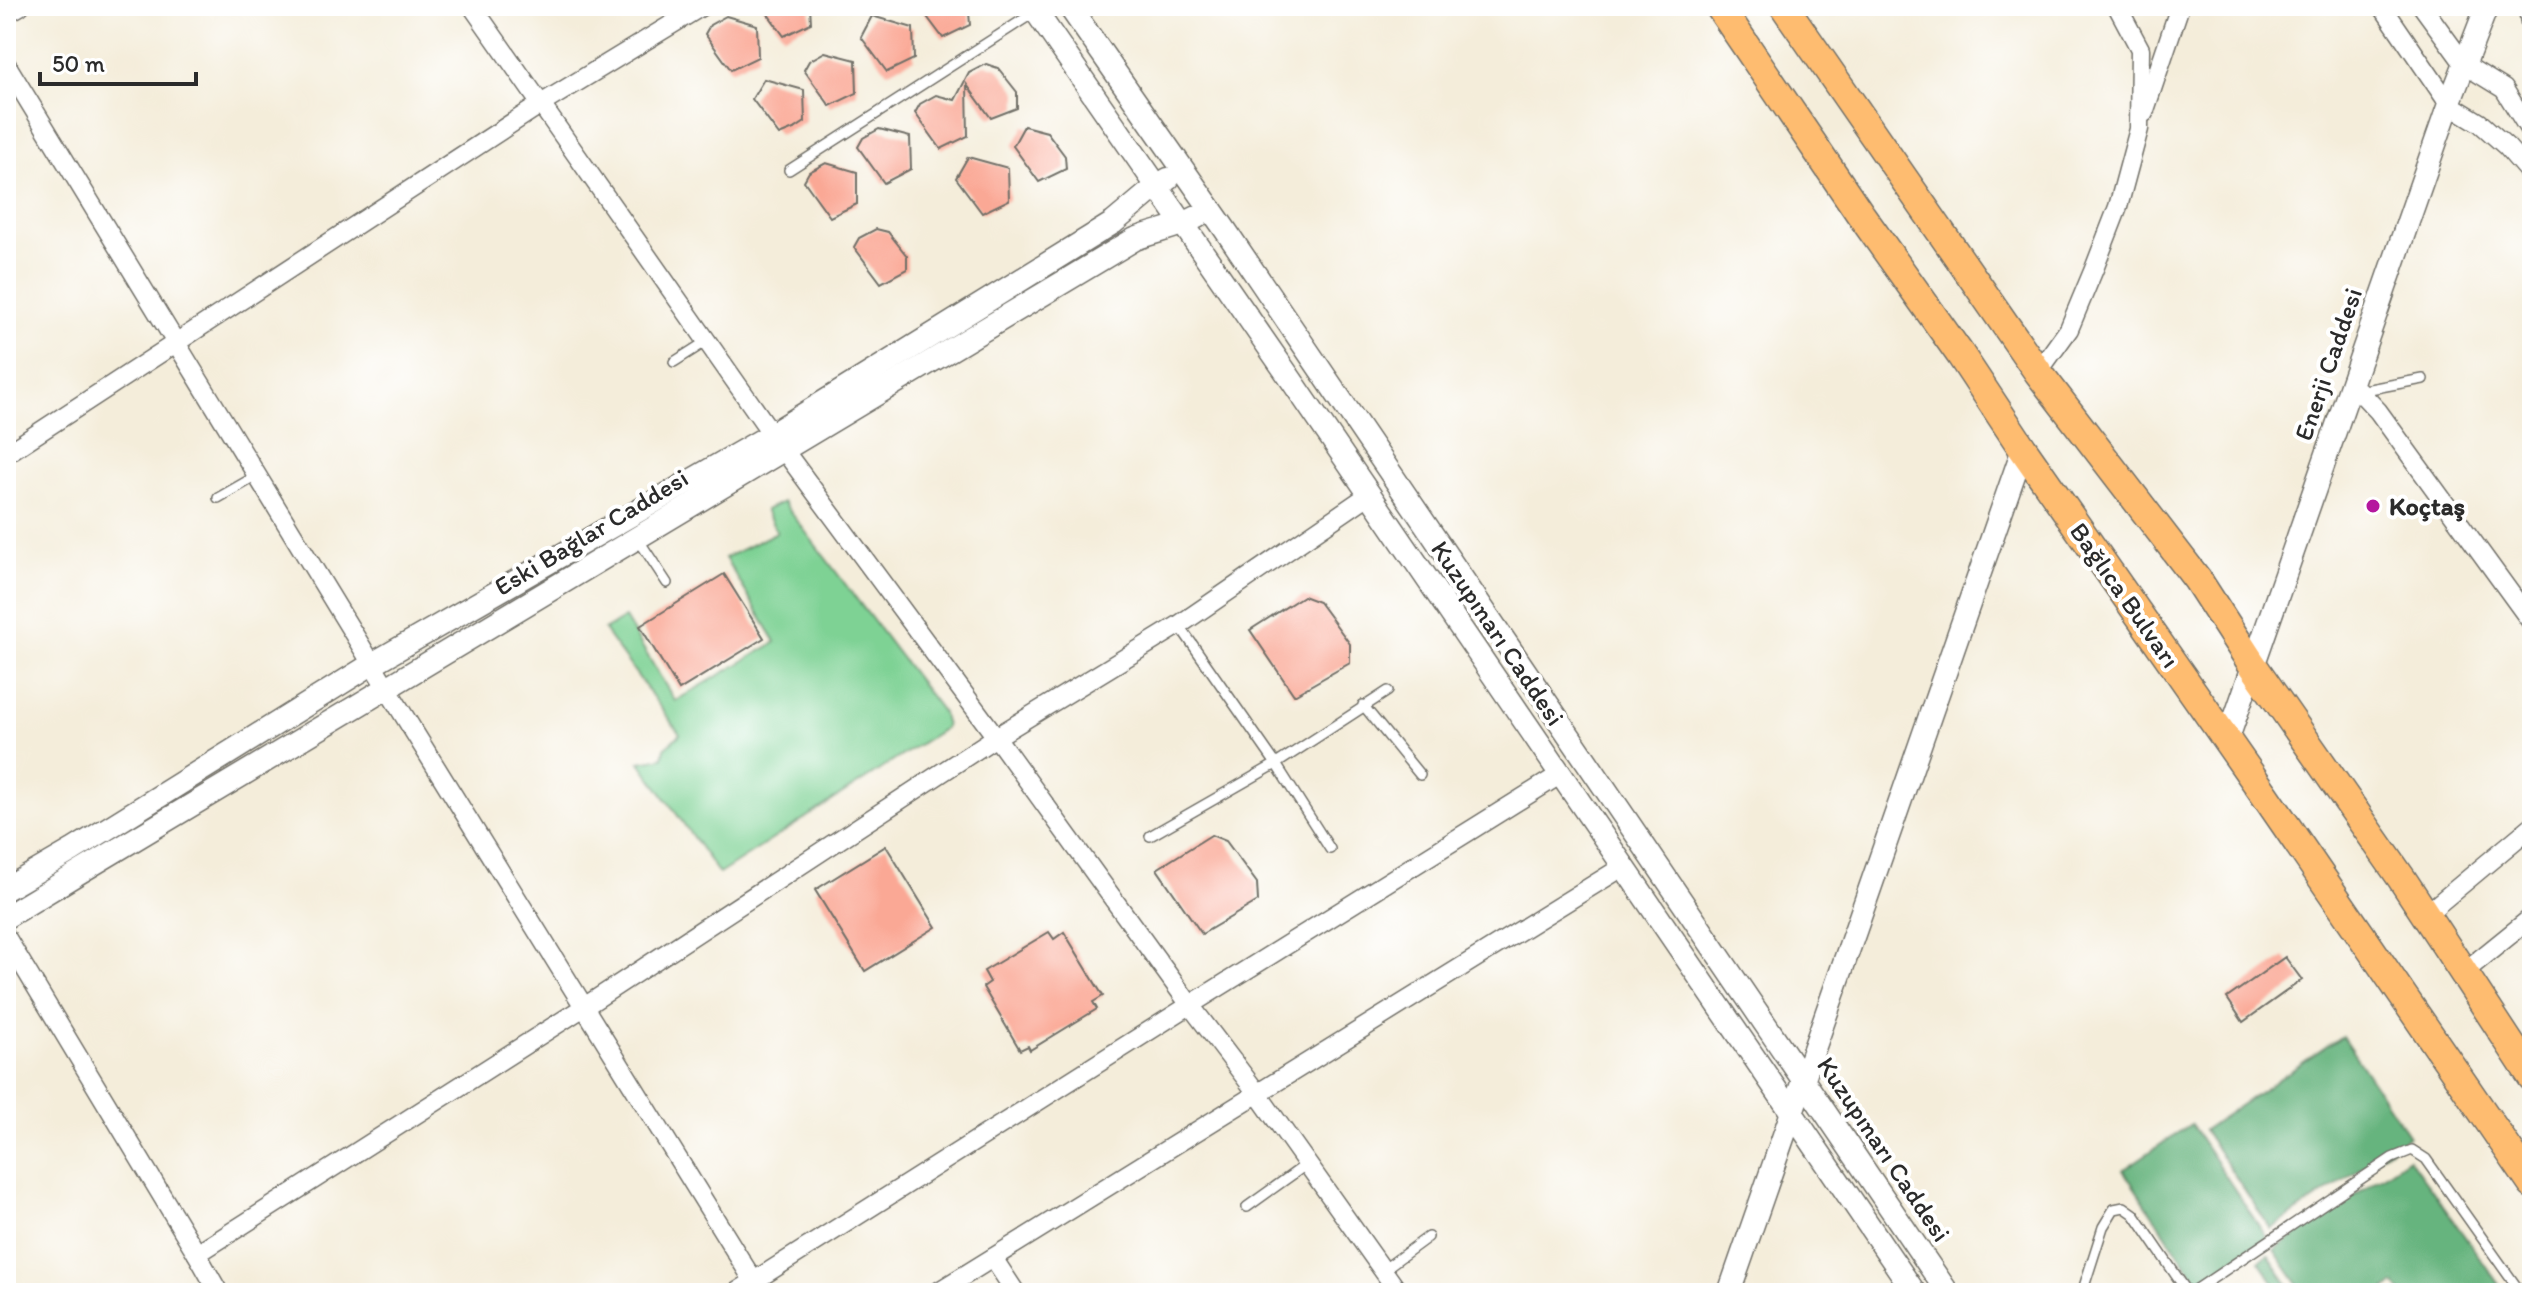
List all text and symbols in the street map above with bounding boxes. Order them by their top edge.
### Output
scale bar [40,36,196,86]
text: 50 m [52,49,105,78]
street label: Enerji Caddesi [2287,283,2369,445]
street label: Eski Bağlar Caddesi [488,462,694,602]
place label: Koçtaş [2389,490,2465,522]
marker: Koçtaş [2364,497,2382,515]
street label: Bağlıca Bulvarı [2063,516,2187,674]
street label: Kuzupınarı Caddesi [1424,534,1572,732]
street label: Kuzupınarı Caddesi [1810,1050,1958,1248]

